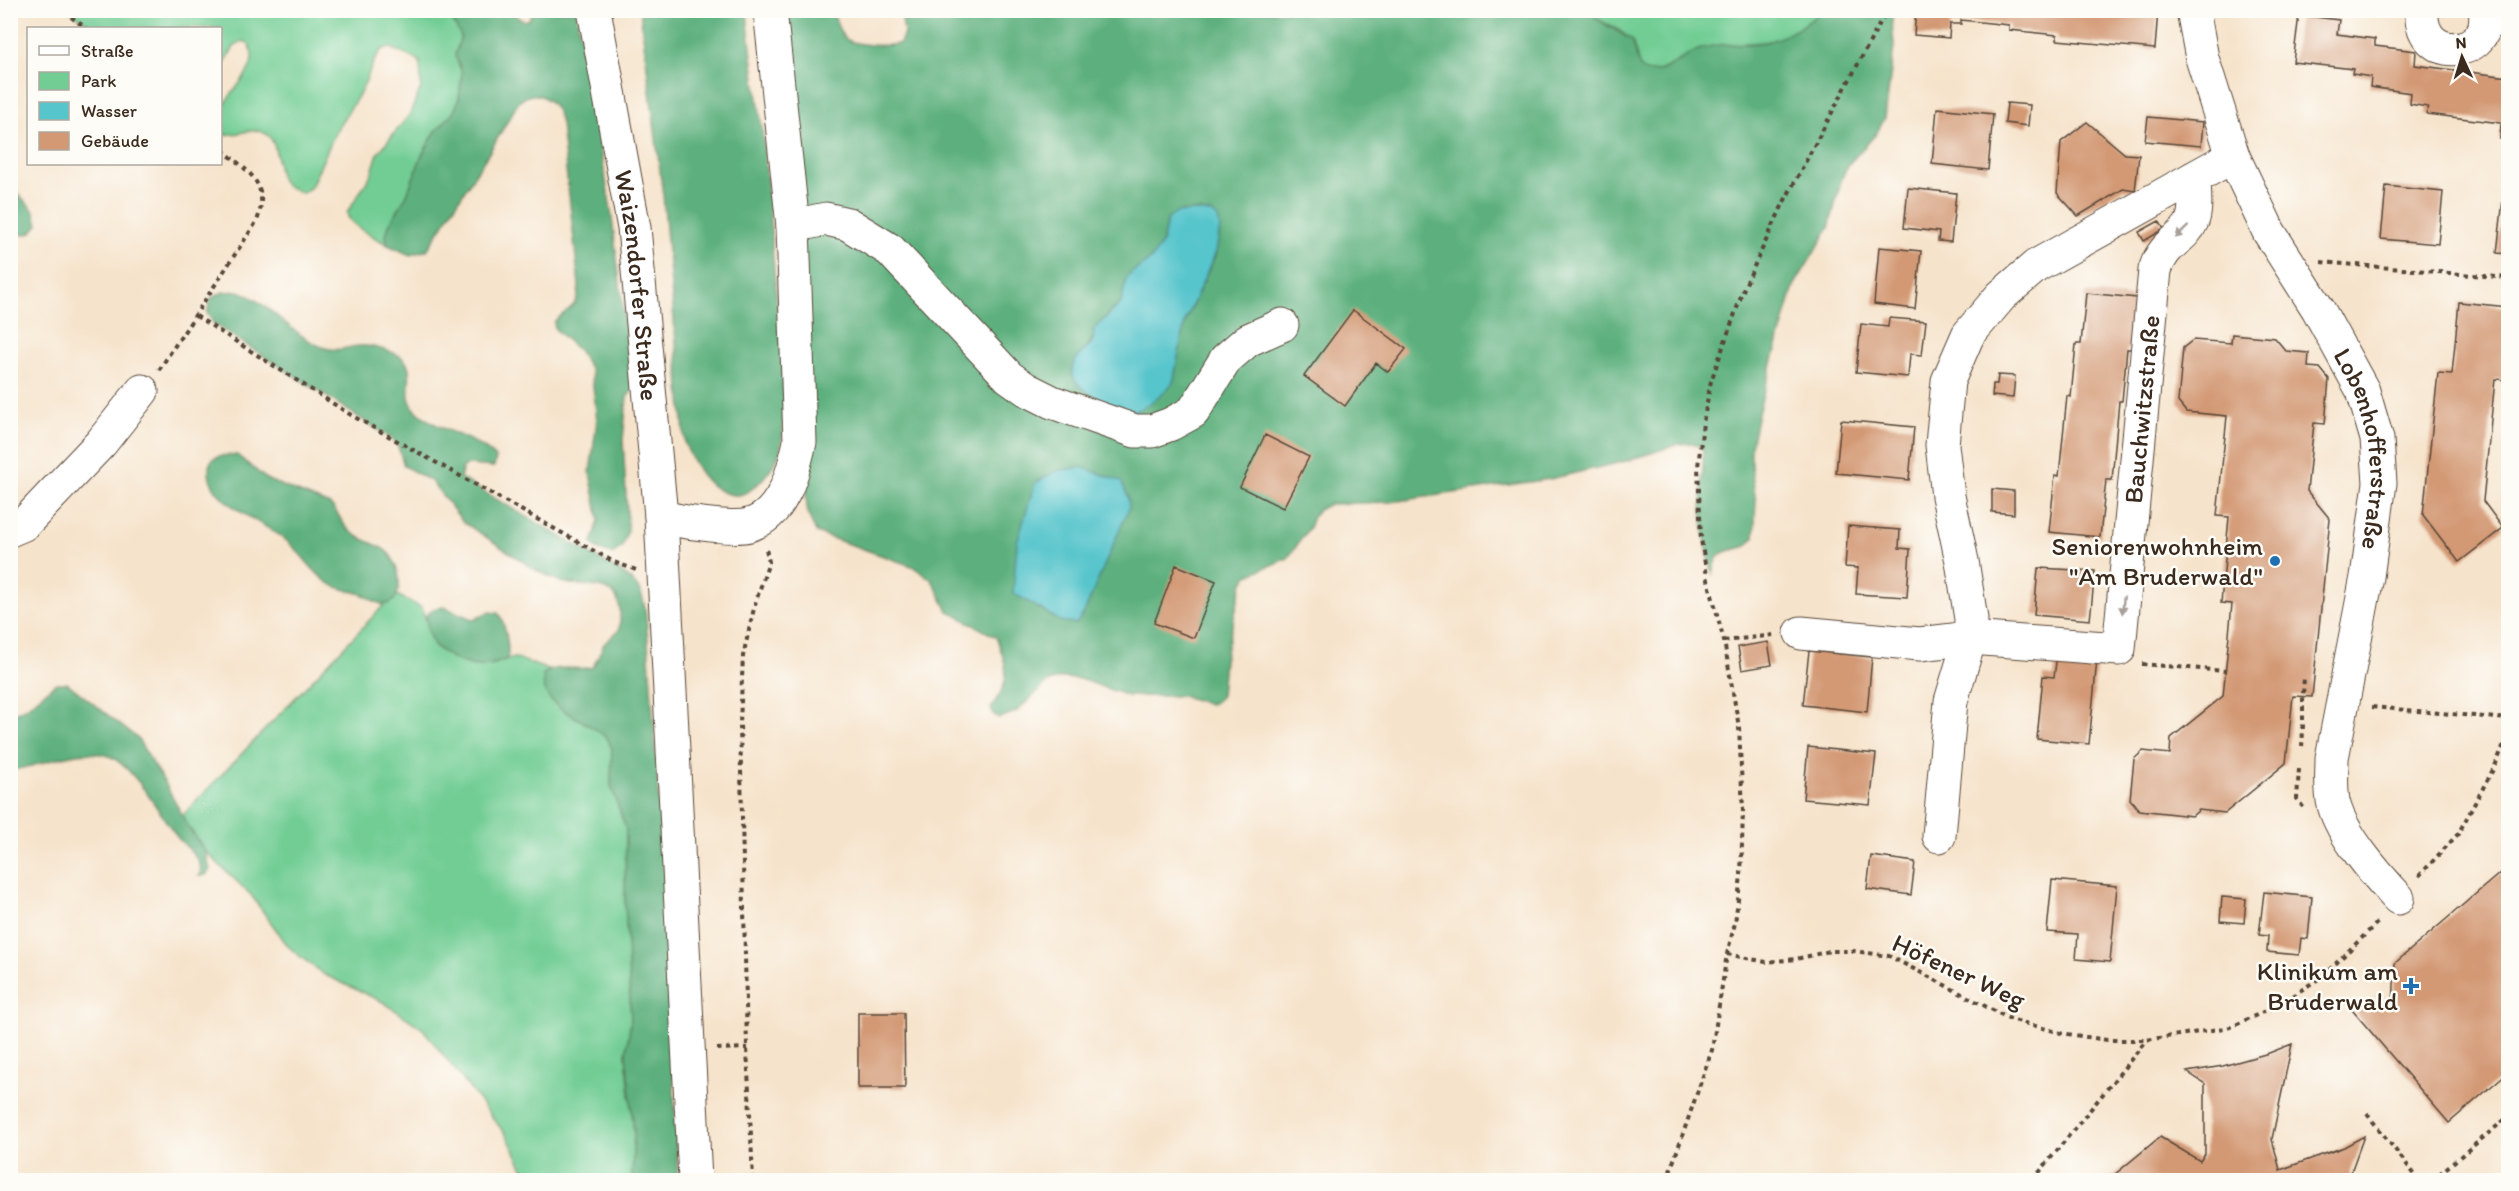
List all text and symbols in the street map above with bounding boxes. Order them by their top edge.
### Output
legend [27,27,222,165]
north arrow [2432,27,2492,87]
text: N [2455,33,2467,52]
text: Straße [81,40,134,62]
text: Park [81,70,116,92]
text: Wasser [81,100,138,122]
text: Gebäude [81,130,149,152]
street label: Waizendorfer Straße [608,167,666,402]
one-way arrow [2175,225,2190,238]
street label: Bauchwitzstraße [2117,314,2167,505]
street label: Lobenhofferstraße [2327,343,2397,552]
place label: Seniorenwohnheim "Am Bruderwald" [2051,530,2263,592]
marker: Seniorenwohnheim "Am Bruderwald" [2268,554,2282,568]
one-way arrow [2118,595,2128,614]
street label: Höfener Weg [1887,926,2031,1016]
place label: Klinikum am Bruderwald [2257,955,2398,1017]
marker: Klinikum am Bruderwald [2402,977,2420,995]

